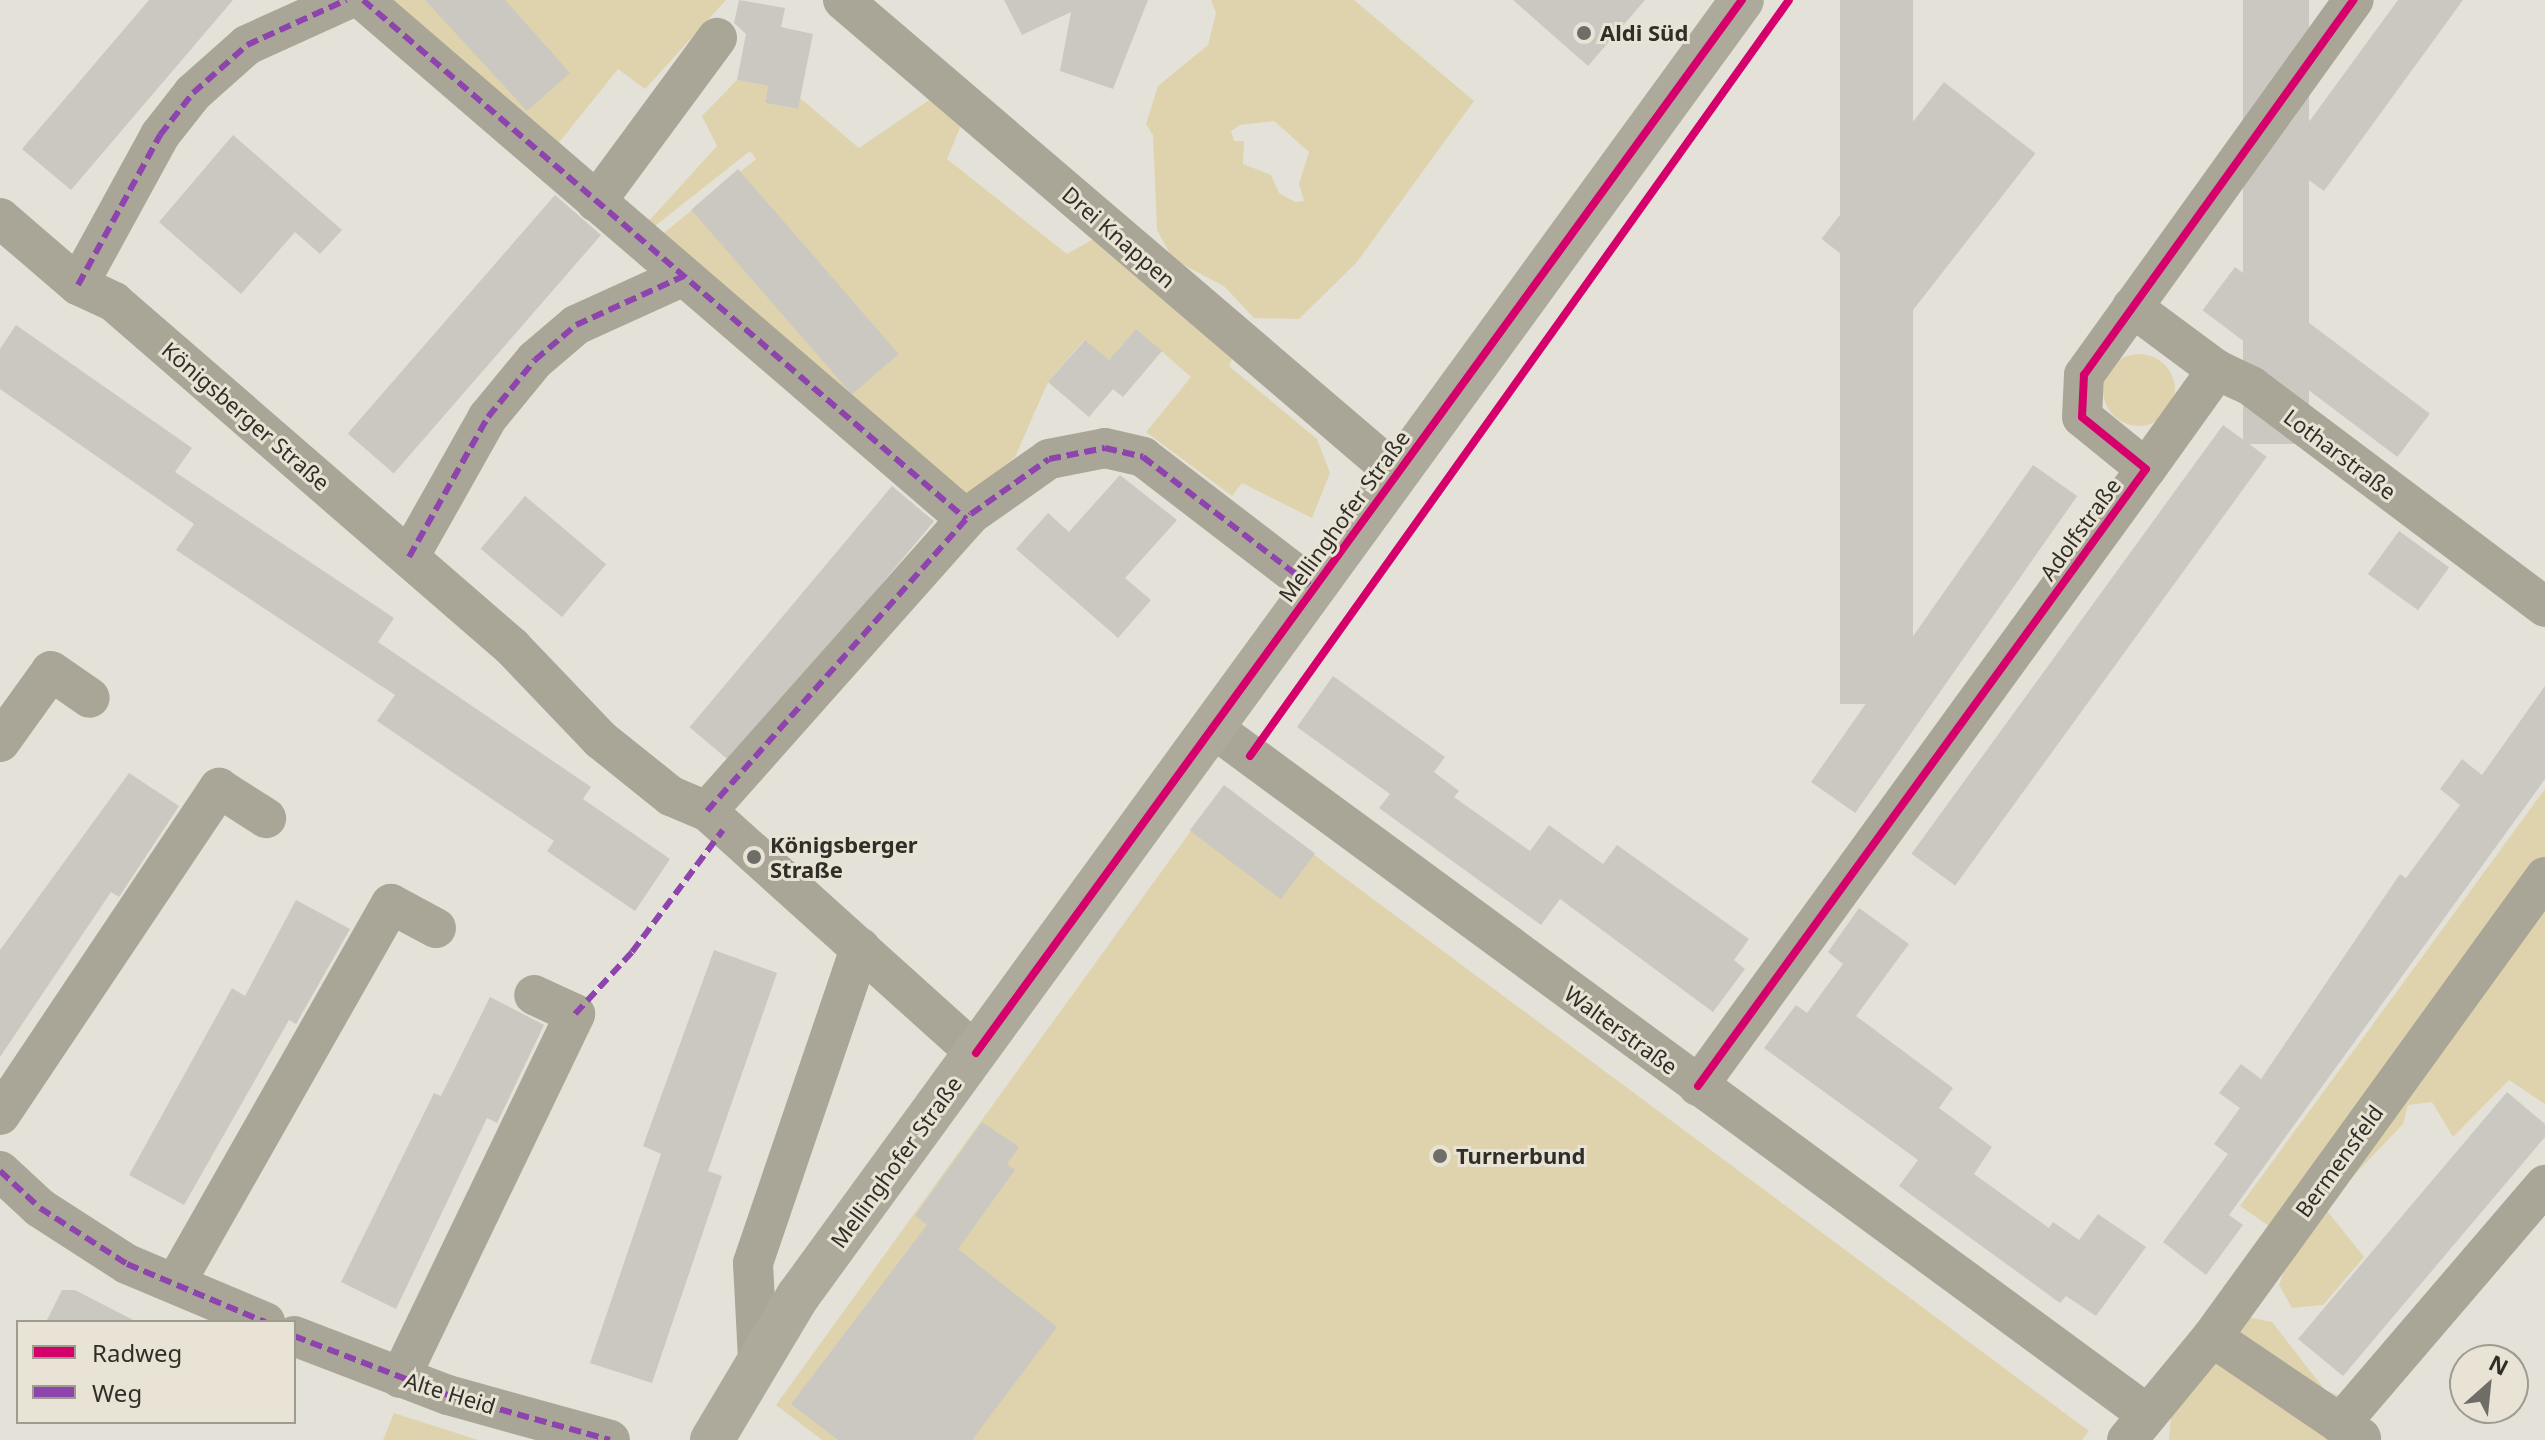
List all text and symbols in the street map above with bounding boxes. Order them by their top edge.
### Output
place label: Aldi Süd [1600,20,1688,46]
marker: Aldi Süd [1575,24,1593,42]
street label: Drei Knappen [1057,181,1181,293]
street label: Königsberger Straße [157,336,335,496]
street label: Lotharstraße [2279,403,2401,505]
street label: Mellinghofer Straße [1273,425,1415,607]
street label: Adolfstraße [2034,473,2126,585]
place label: Königsberger Straße [770,831,918,882]
marker: Königsberger Straße [745,848,763,866]
street label: Walterstraße [1559,980,1683,1080]
street label: Mellinghofer Straße [825,1071,967,1253]
street label: Bermensfeld [2290,1100,2388,1222]
place label: Turnerbund [1456,1143,1585,1169]
marker: Turnerbund [1431,1147,1449,1165]
legend [16,1320,296,1424]
text: Radweg [92,1336,182,1369]
north arrow [2449,1344,2529,1424]
text: N [2484,1347,2514,1382]
street label: Alte Heid [401,1367,499,1419]
text: Weg [92,1376,142,1409]

